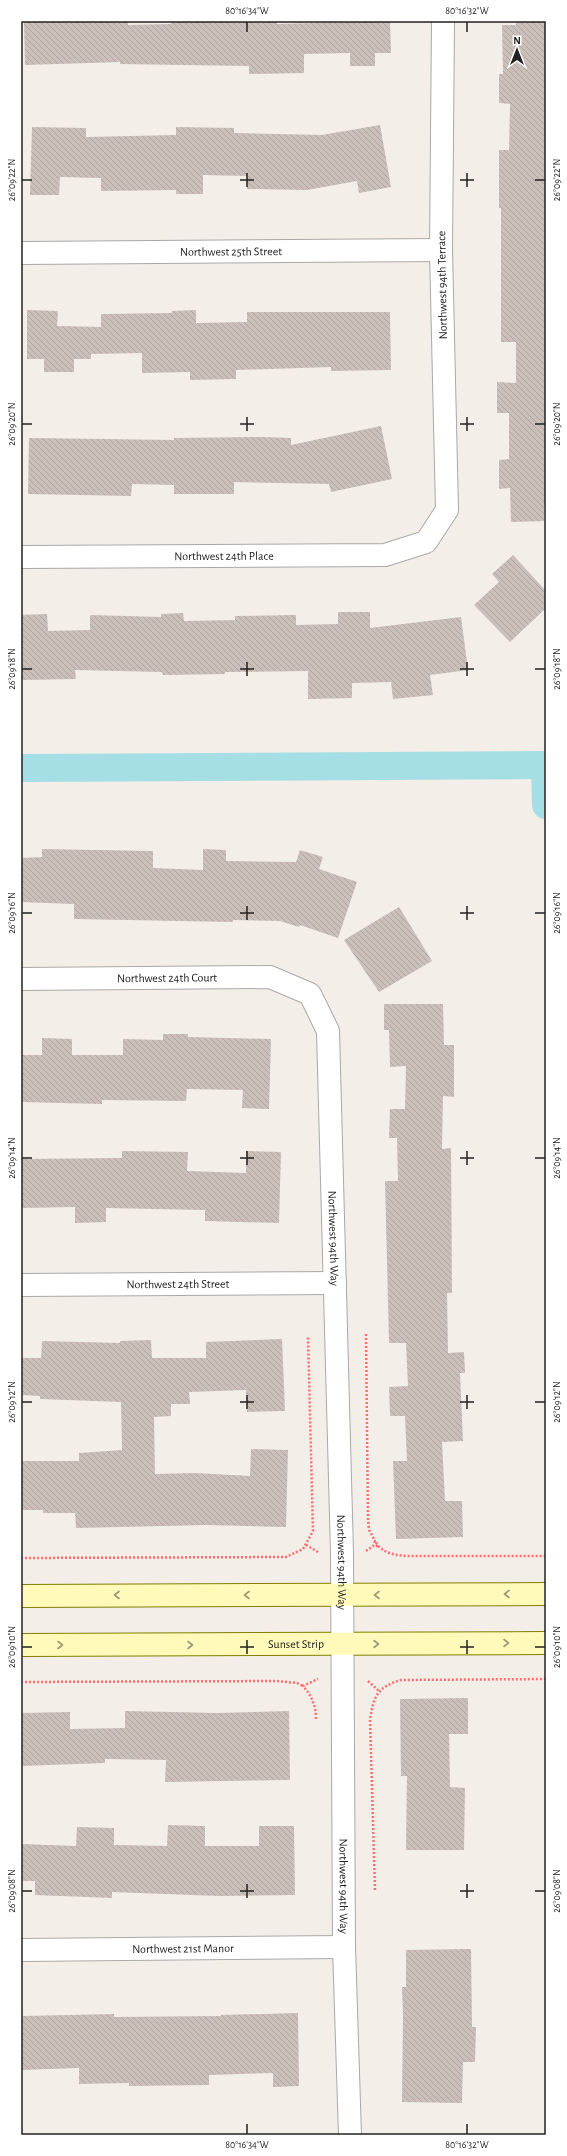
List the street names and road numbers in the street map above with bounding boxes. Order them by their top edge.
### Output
street label: Northwest 94th Terrace [435,231,449,339]
street label: Northwest 25th Street [180,245,282,258]
street label: Northwest 24th Place [174,550,274,562]
street label: Northwest 24th Court [117,971,217,984]
street label: Northwest 94th Way [326,1191,341,1286]
street label: Northwest 24th Street [127,1278,230,1290]
street label: Northwest 94th Way [335,1514,348,1610]
street label: Sunset Strip [268,1638,324,1650]
street label: Northwest 94th Way [337,1839,350,1934]
street label: Northwest 21st Manor [132,1942,234,1955]

